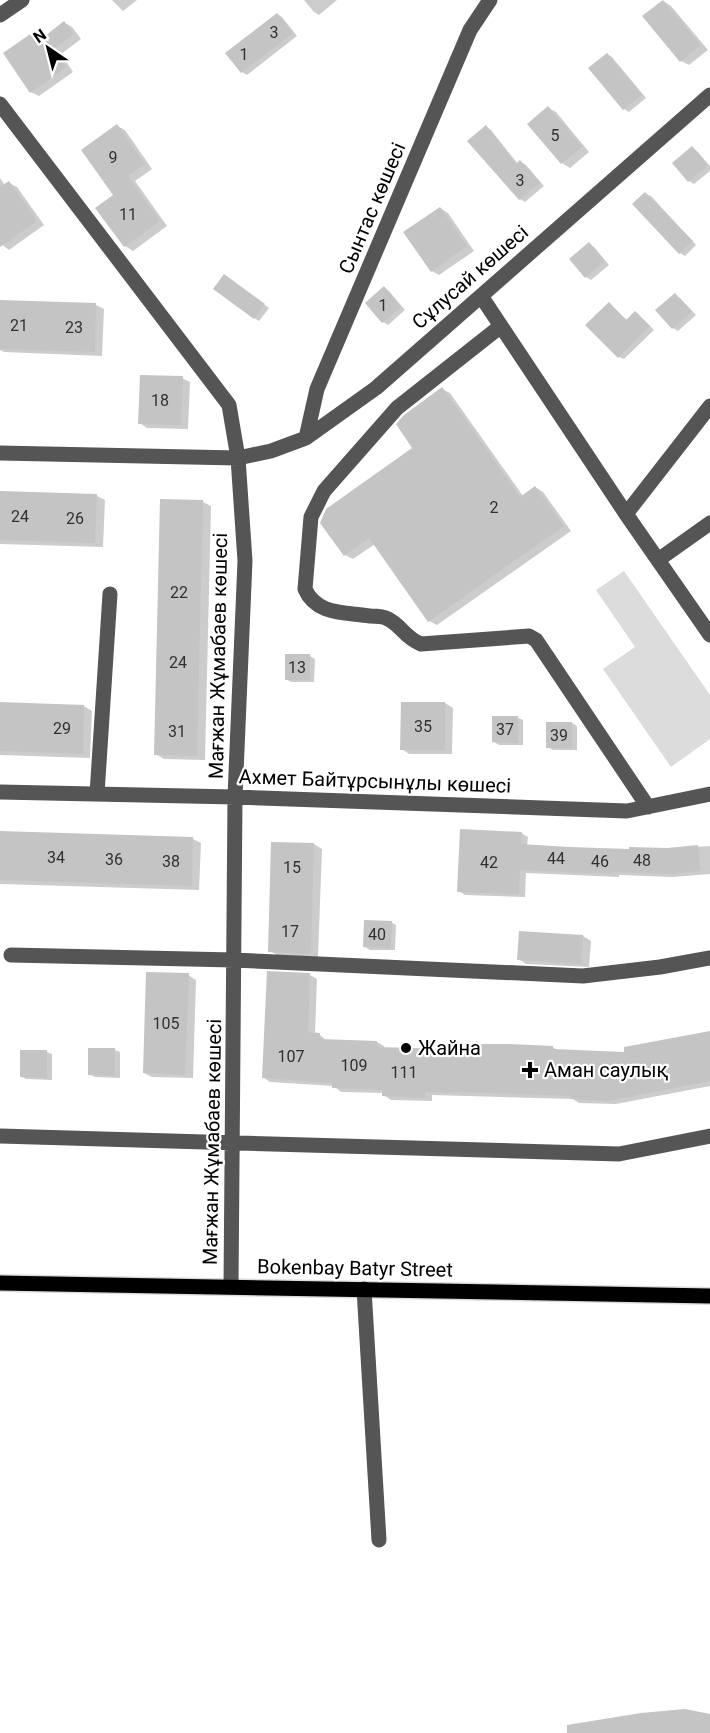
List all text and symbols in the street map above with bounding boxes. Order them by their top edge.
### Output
north arrow [18,18,78,78]
house number: 3 [270,23,279,42]
text: N [30,25,50,47]
house number: 1 [240,45,249,64]
house number: 5 [551,126,560,145]
street label: Сынтас көшесі [334,139,410,277]
house number: 9 [109,148,118,167]
house number: 3 [516,171,525,190]
house number: 11 [119,205,137,224]
street label: Сұлусай көшесі [407,220,533,334]
house number: 1 [379,296,388,315]
house number: 21 [10,316,28,335]
house number: 23 [65,318,83,337]
house number: 18 [151,391,169,410]
house number: 2 [490,498,499,517]
house number: 24 [11,507,29,526]
house number: 26 [66,509,84,528]
street label: Мағжан Жұмабаев көшесі [204,533,232,779]
house number: 22 [170,583,188,602]
house number: 24 [169,653,187,672]
house number: 13 [288,658,306,677]
house number: 35 [414,717,432,736]
house number: 29 [53,719,71,738]
house number: 37 [496,720,514,739]
house number: 31 [168,722,186,741]
house number: 39 [550,726,568,745]
street label: Ахмет Байтұрсынұлы көшесі [238,764,512,798]
house number: 34 [47,848,65,867]
house number: 44 [547,849,565,868]
house number: 36 [105,850,123,869]
house number: 48 [633,851,651,870]
house number: 38 [162,852,180,871]
house number: 46 [591,852,609,871]
house number: 42 [480,853,498,872]
house number: 15 [283,858,301,877]
house number: 17 [281,922,299,941]
house number: 40 [368,925,386,944]
house number: 105 [153,1014,179,1033]
street label: Мағжан Жұмабаев көшесі [198,1019,226,1265]
place label: Жайна [418,1036,481,1060]
marker: Жайна [399,1041,413,1055]
house number: 107 [278,1047,304,1066]
house number: 109 [341,1056,367,1075]
place label: Аман саулық [544,1058,669,1082]
marker: Аман саулық [521,1061,539,1079]
house number: 111 [391,1063,417,1082]
street label: Bokenbay Batyr Street [257,1254,453,1282]

